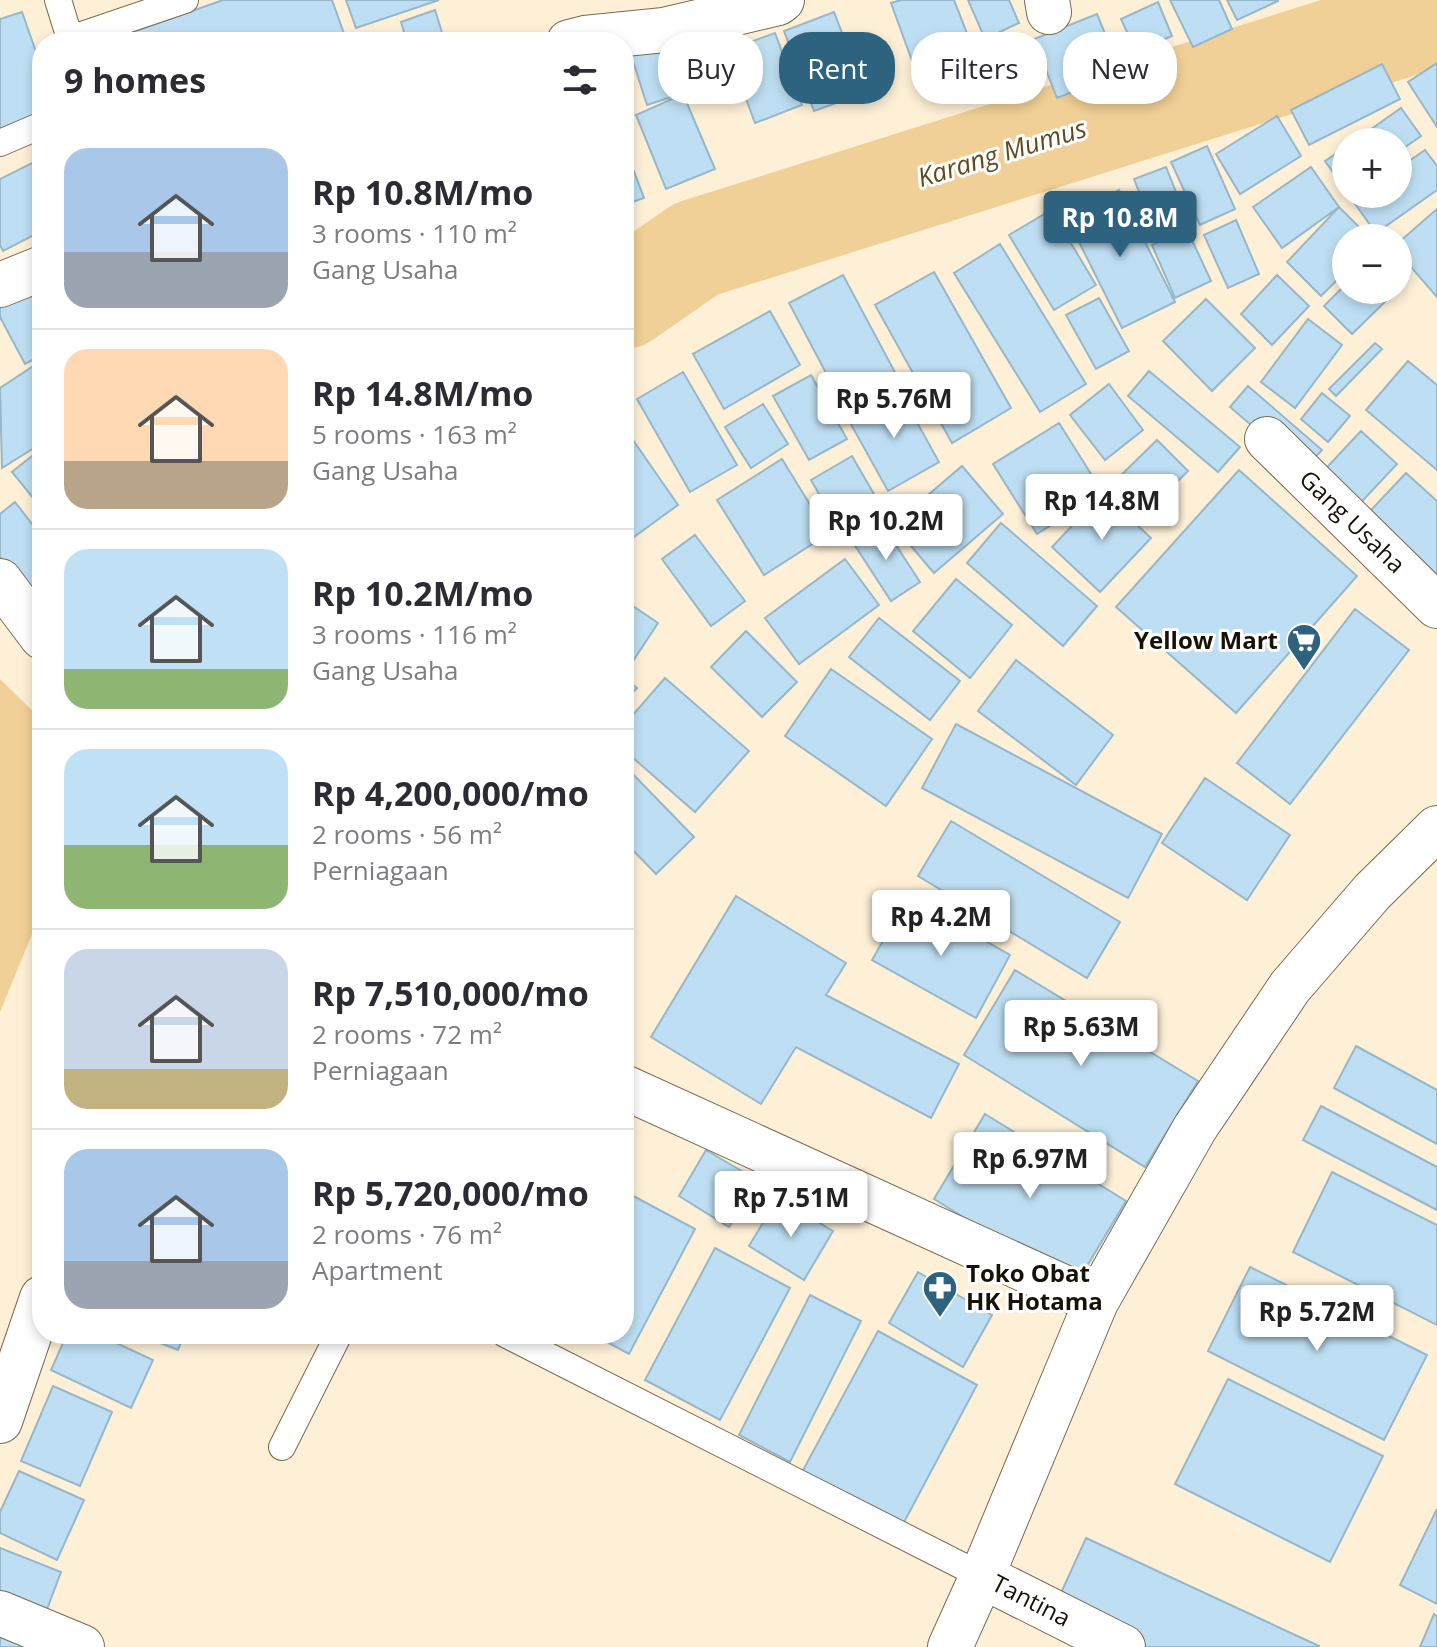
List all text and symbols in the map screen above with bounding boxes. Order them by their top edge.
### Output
chip: Buy [658,32,763,104]
chip: Rent [779,32,895,104]
chip: Filters [911,32,1047,104]
chip: New [1063,32,1177,104]
text: 9 homes [64,57,206,103]
icon: filters [558,58,602,102]
water label: Karang Mumus [913,109,1091,195]
map controls [1332,128,1412,304]
button: + [1332,128,1412,208]
text: Rp 10.8M/mo [312,169,533,215]
icon: home [128,180,224,276]
pin: Rp 10.8M [1037,191,1203,259]
text: Rp 10.8M [1062,199,1178,235]
text: 3 rooms · 110 m² [312,215,517,251]
button: − [1332,224,1412,304]
text: Gang Usaha [312,251,458,287]
text: Rp 14.8M/mo [312,370,533,416]
pin: Rp 5.76M [811,372,977,440]
text: Rp 5.76M [836,380,952,416]
icon: home [128,381,224,477]
text: 5 rooms · 163 m² [312,416,517,452]
text: Gang Usaha [312,452,458,488]
street label: Gang Usaha [1293,462,1413,580]
pin: Rp 14.8M [1019,474,1185,542]
text: Rp 14.8M [1044,482,1160,518]
pin: Rp 10.2M [803,494,969,562]
text: Rp 10.2M [828,502,944,538]
text: Rp 10.2M/mo [312,570,533,616]
icon: home [128,581,224,677]
text: 3 rooms · 116 m² [312,616,517,652]
supermarket icon: Yellow Mart [1285,622,1323,672]
place label: Yellow Mart [1134,623,1278,656]
text: Gang Usaha [312,652,458,688]
text: Rp 4,200,000/mo [312,770,589,816]
icon: home [128,781,224,877]
text: 2 rooms · 56 m² [312,816,502,852]
text: Perniagaan [312,852,449,888]
pin: Rp 4.2M [867,890,1015,958]
text: Rp 4.2M [890,898,992,934]
text: Rp 7,510,000/mo [312,970,589,1016]
icon: home [128,981,224,1077]
pin: Rp 5.63M [998,1000,1164,1068]
text: Rp 5.63M [1023,1008,1139,1044]
text: 2 rooms · 72 m² [312,1016,502,1052]
text: Perniagaan [312,1052,449,1088]
pin: Rp 6.97M [947,1132,1113,1200]
text: Rp 6.97M [972,1140,1088,1176]
text: Rp 5,720,000/mo [312,1170,589,1216]
pin: Rp 7.51M [708,1171,874,1239]
text: Rp 7.51M [733,1179,849,1215]
icon: home [128,1181,224,1277]
text: 2 rooms · 76 m² [312,1216,502,1252]
text: Apartment [312,1252,443,1288]
place label: Toko Obat HK Hotama [966,1256,1103,1317]
pharmacy icon: Toko Obat HK Hotama [921,1269,959,1319]
pin: Rp 5.72M [1234,1285,1400,1353]
text: Rp 5.72M [1259,1293,1375,1329]
street label: Tantina [987,1566,1077,1633]

